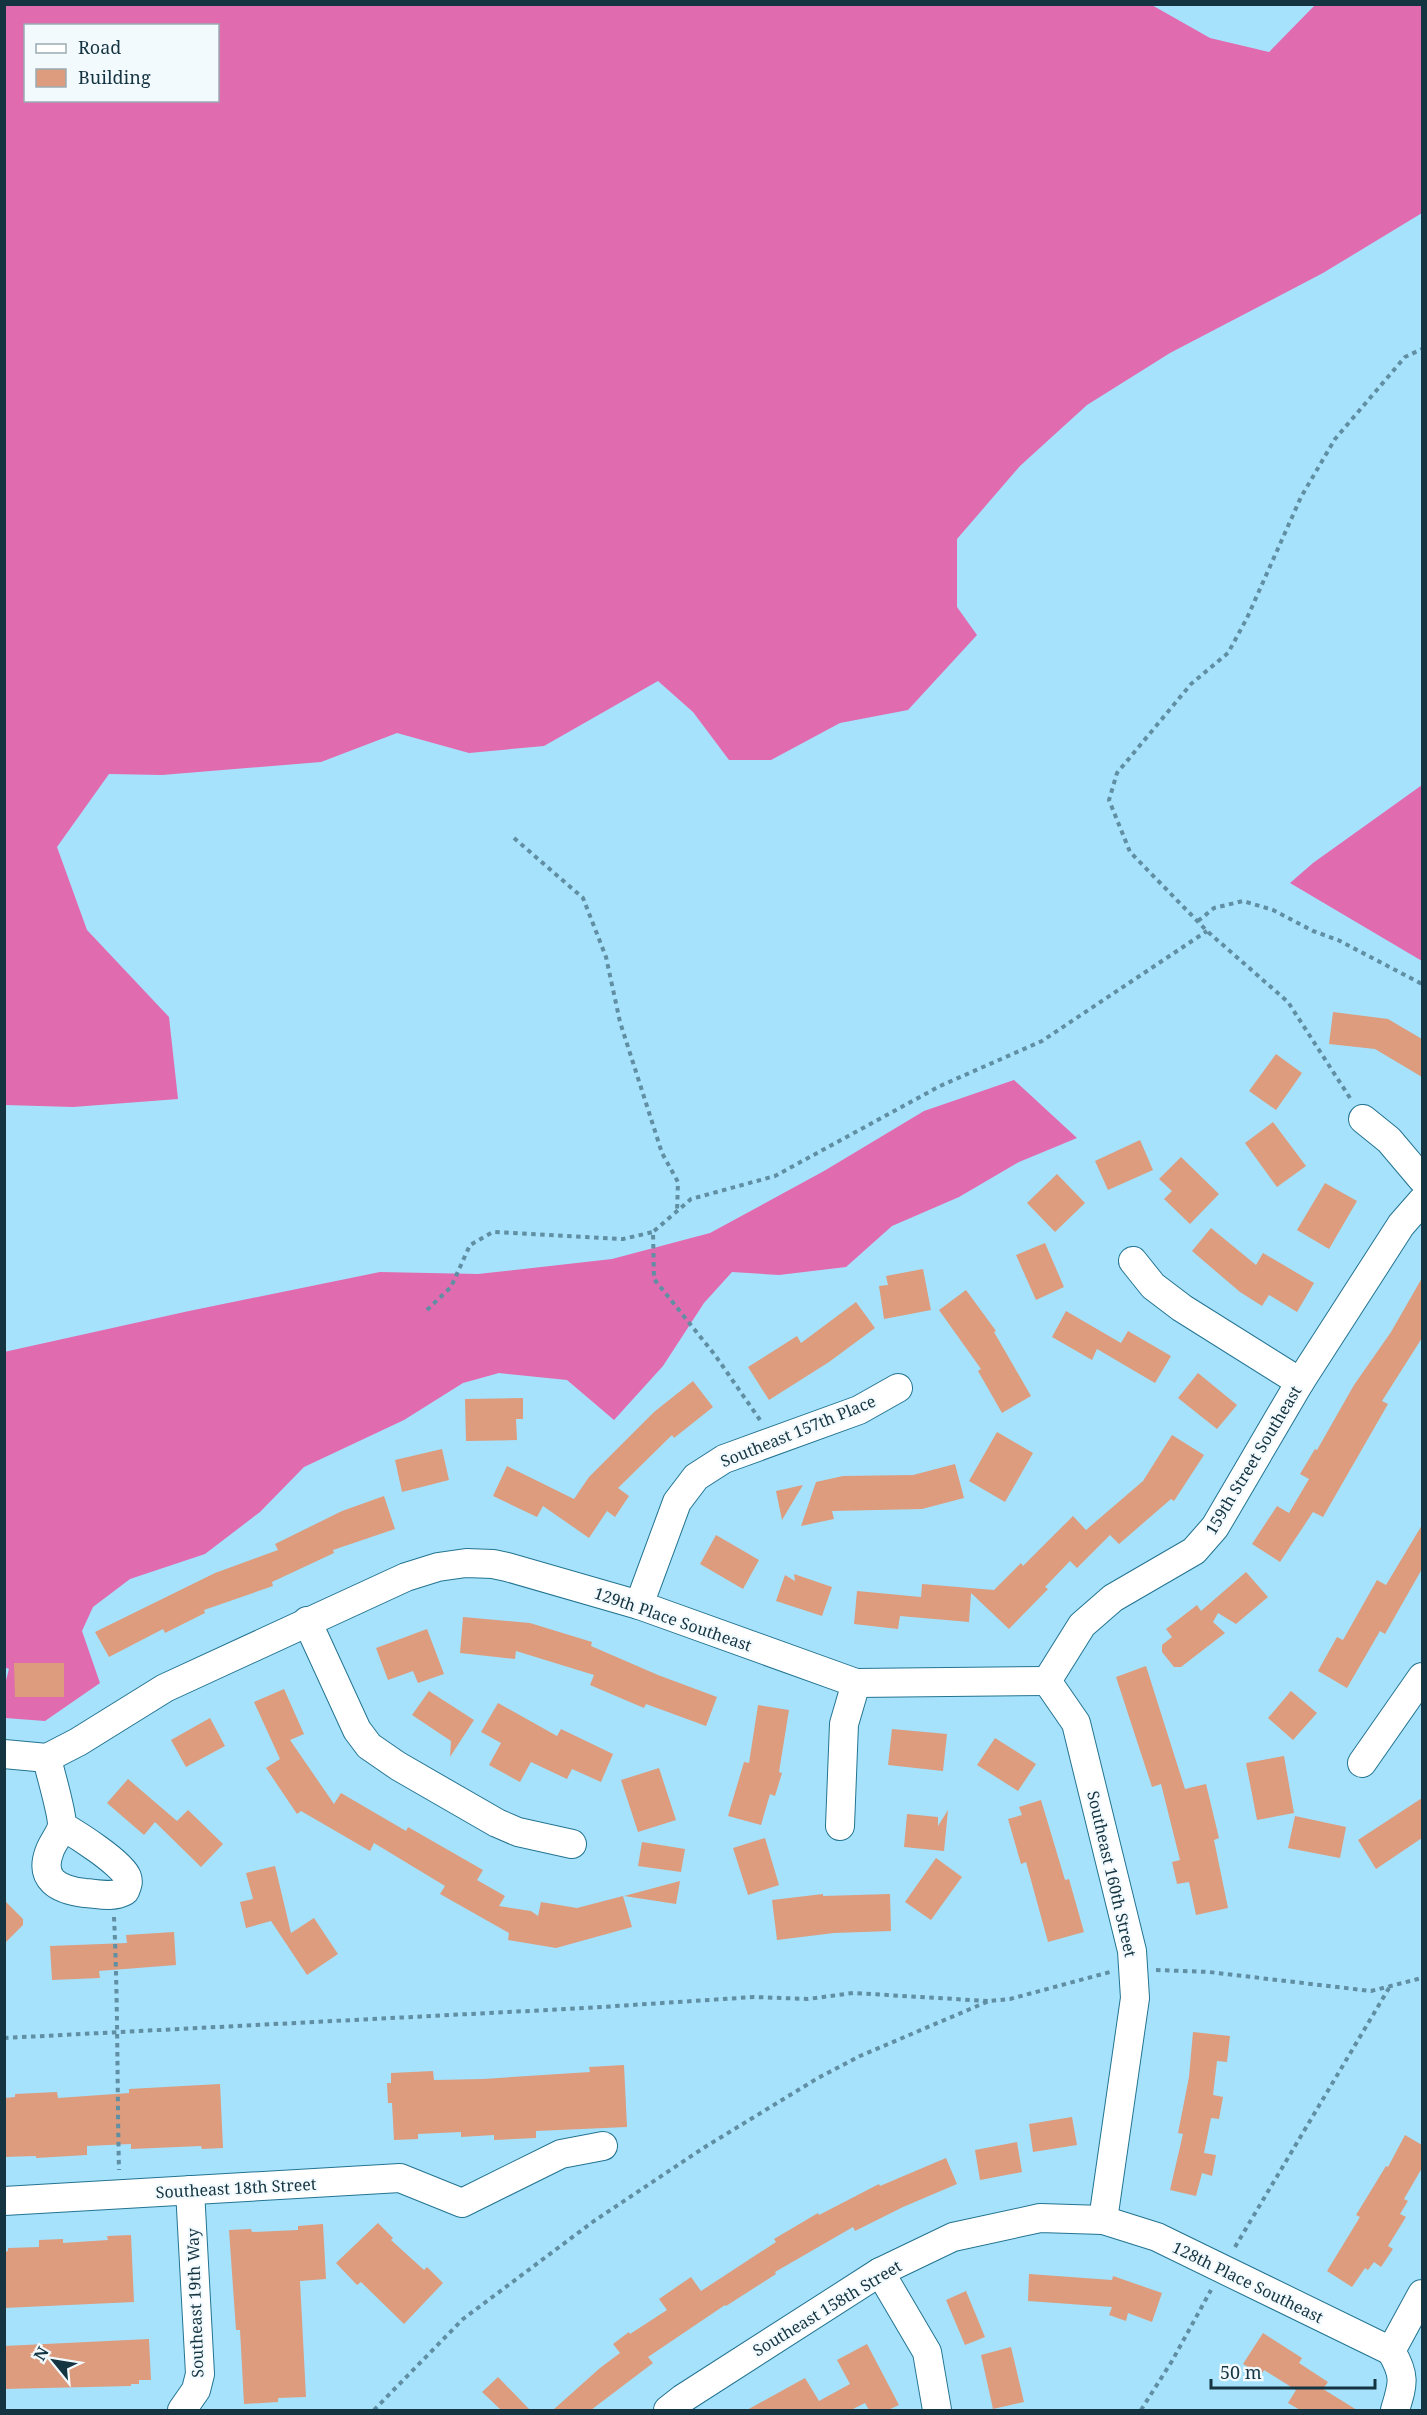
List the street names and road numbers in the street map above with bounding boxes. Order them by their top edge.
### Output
street label: 159th Street Southeast [1200,1381,1306,1538]
street label: Southeast 157th Place [717,1390,879,1472]
street label: 129th Place Southeast [591,1582,755,1656]
street label: Southeast 160th Street [1082,1789,1142,1960]
street label: Southeast 18th Street [155,2173,317,2203]
street label: Southeast 19th Way [181,2227,209,2378]
street label: 128th Place Southeast [1169,2236,1327,2328]
street label: Southeast 158th Street [749,2255,906,2361]

